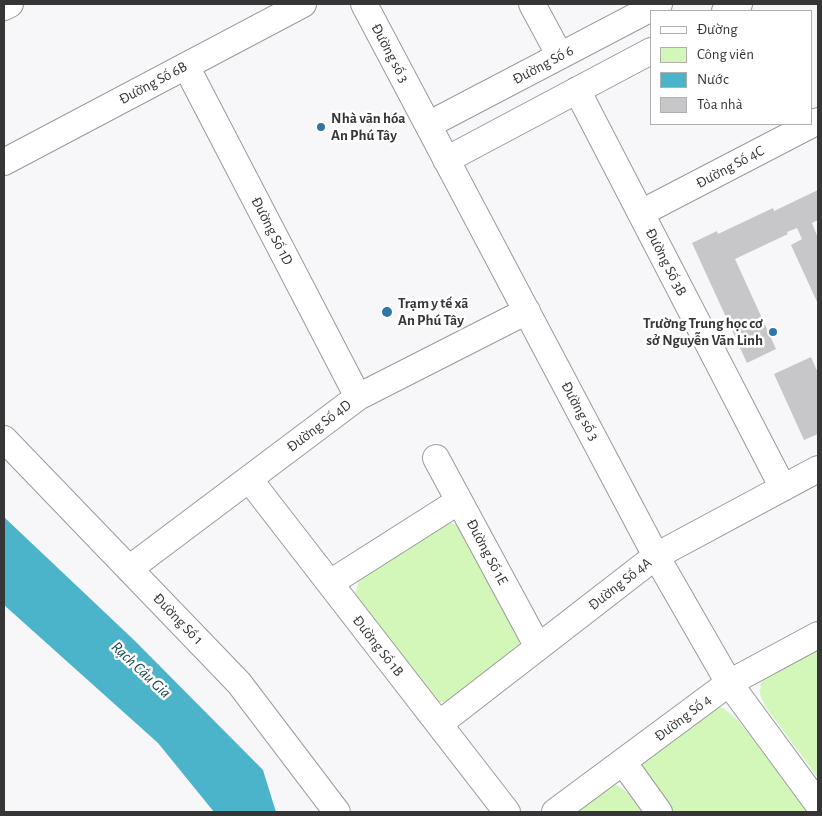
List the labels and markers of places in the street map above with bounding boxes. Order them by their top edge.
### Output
place label: Nhà văn hóa An Phú Tây [331,109,406,144]
marker: Nhà văn hóa An Phú Tây [315,121,327,133]
place label: Trạm y tế xã An Phú Tây [398,294,468,329]
marker: Trạm y tế xã An Phú Tây [380,305,394,319]
place label: Trường Trung học cơ sở Nguyễn Văn Linh [643,314,763,349]
marker: Trường Trung học cơ sở Nguyễn Văn Linh [767,326,779,338]

